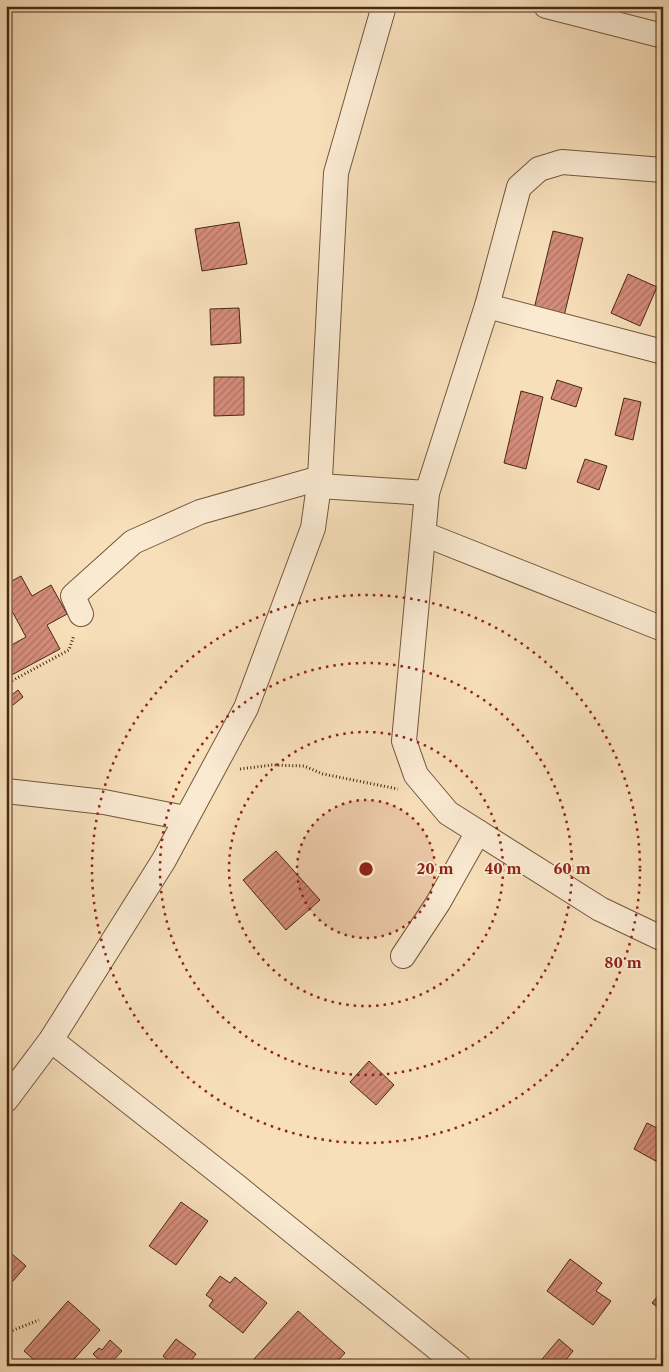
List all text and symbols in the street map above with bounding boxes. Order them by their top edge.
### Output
text: 20 m [416,859,454,878]
text: 40 m [484,859,522,878]
text: 60 m [553,859,591,878]
centre of rings [357,860,375,878]
text: 80 m [604,953,642,972]

